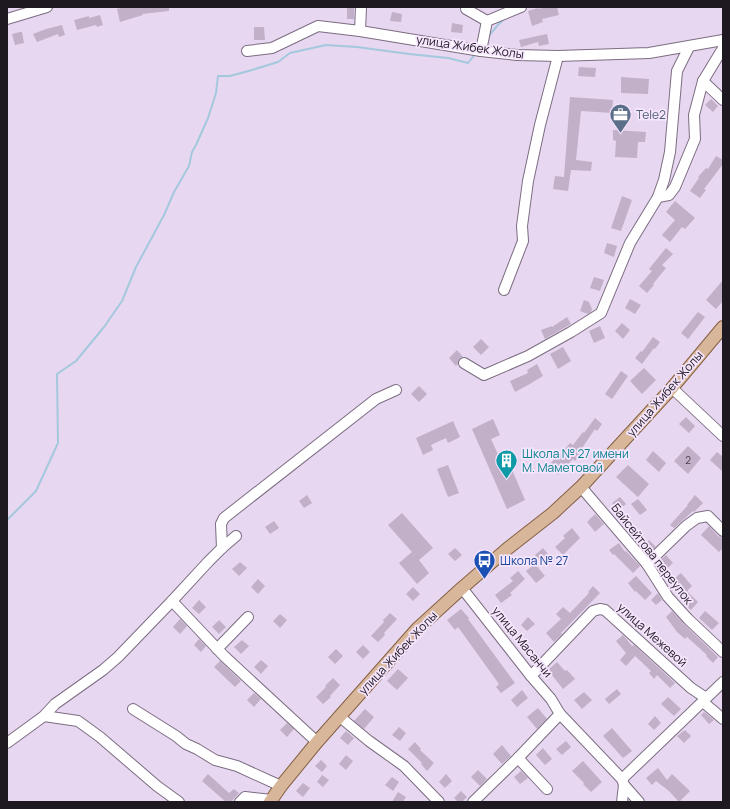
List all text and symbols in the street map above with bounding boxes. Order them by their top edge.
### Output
street label: улица Жибек Жолы [415,31,525,62]
office icon: Tele2 [607,102,633,135]
place label: Tele2 [636,106,666,123]
street label: улица Жибек Жолы [623,347,707,440]
place label: Школа № 27 имени М. Маметовой [522,445,629,476]
building icon: Школа № 27 имени М. Маметовой [493,448,519,481]
house number: 2 [685,453,691,467]
street label: Байсейтова переулок [608,500,698,608]
bus stop icon: Школа № 27 [471,548,497,581]
place label: Школа № 27 [500,552,568,569]
street label: улица Межевой [614,599,691,671]
street label: улица Масанчи [488,603,556,681]
street label: улица Жибек Жолы [354,607,441,698]

